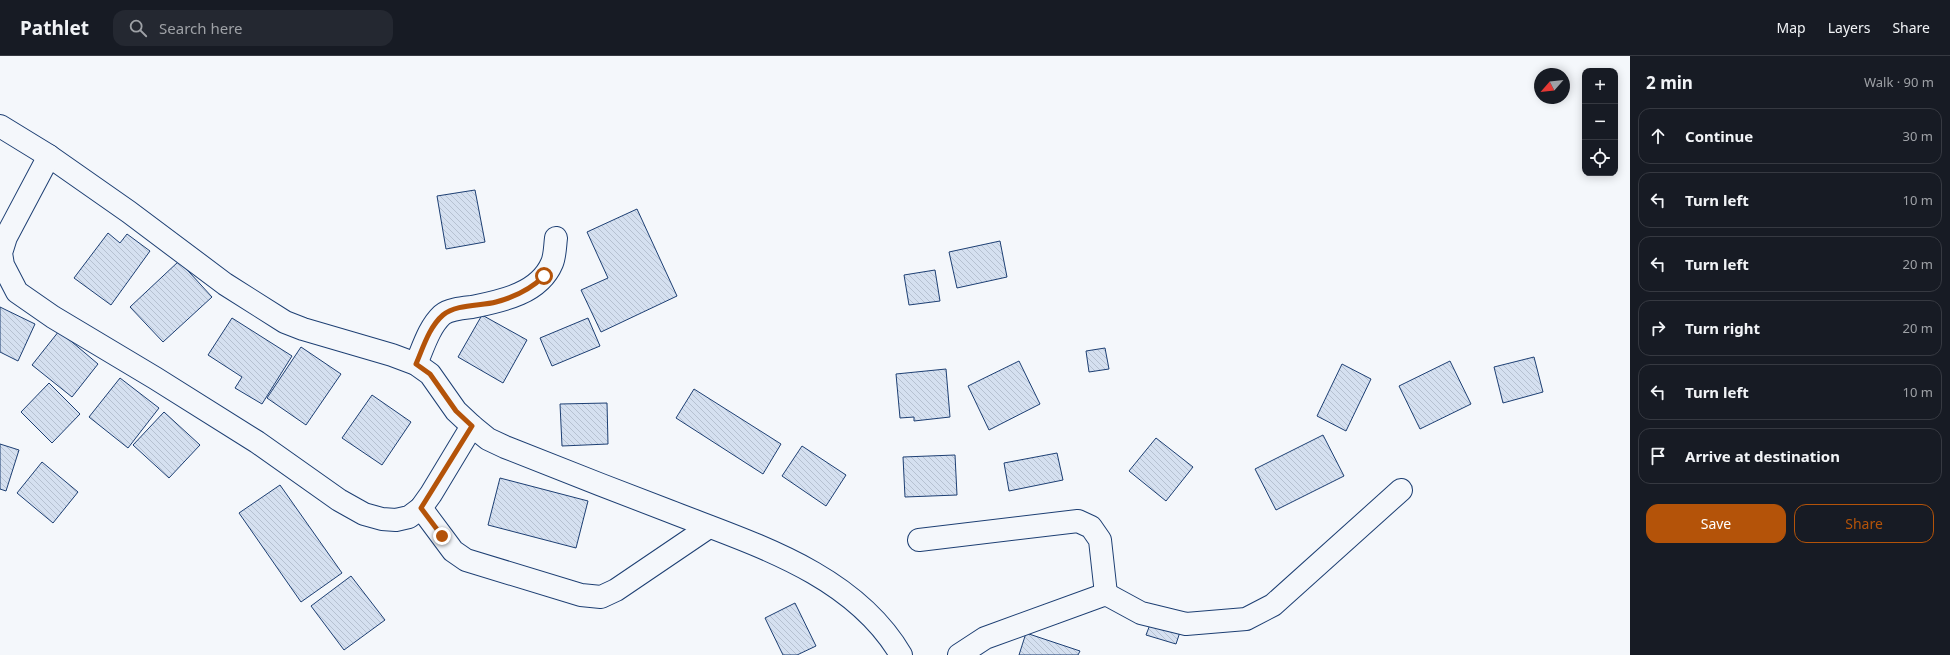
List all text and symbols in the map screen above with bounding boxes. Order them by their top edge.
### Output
search box [113,10,393,46]
text: Pathlet [20,15,89,41]
icon: search [127,17,149,39]
text: Search here [159,18,243,38]
text: Map [1777,18,1806,37]
text: Layers [1828,18,1870,37]
text: Share [1892,18,1930,37]
north arrow [1534,68,1570,104]
map controls [1582,68,1618,176]
button: + [1582,68,1618,104]
text: 2 min [1646,71,1693,94]
text: Walk · 90 m [1864,73,1934,91]
button: − [1582,104,1618,140]
icon: ahead [1647,125,1669,147]
text: Continue [1685,126,1753,146]
text: 30 m [1903,127,1933,145]
button: locate [1582,140,1618,176]
icon: left [1647,189,1669,211]
text: Turn left [1685,190,1749,210]
text: 10 m [1903,191,1933,209]
icon: left [1647,253,1669,275]
text: Turn left [1685,254,1749,274]
text: 20 m [1903,255,1933,273]
route start [535,267,553,285]
icon: right [1647,317,1669,339]
text: Turn right [1685,318,1760,338]
text: 20 m [1903,319,1933,337]
icon: left [1647,381,1669,403]
text: Turn left [1685,382,1749,402]
text: 10 m [1903,383,1933,401]
icon: arrive [1647,445,1669,467]
text: Arrive at destination [1685,446,1840,466]
button: Save [1646,504,1786,543]
button: Share [1794,504,1934,543]
route end [433,527,451,545]

